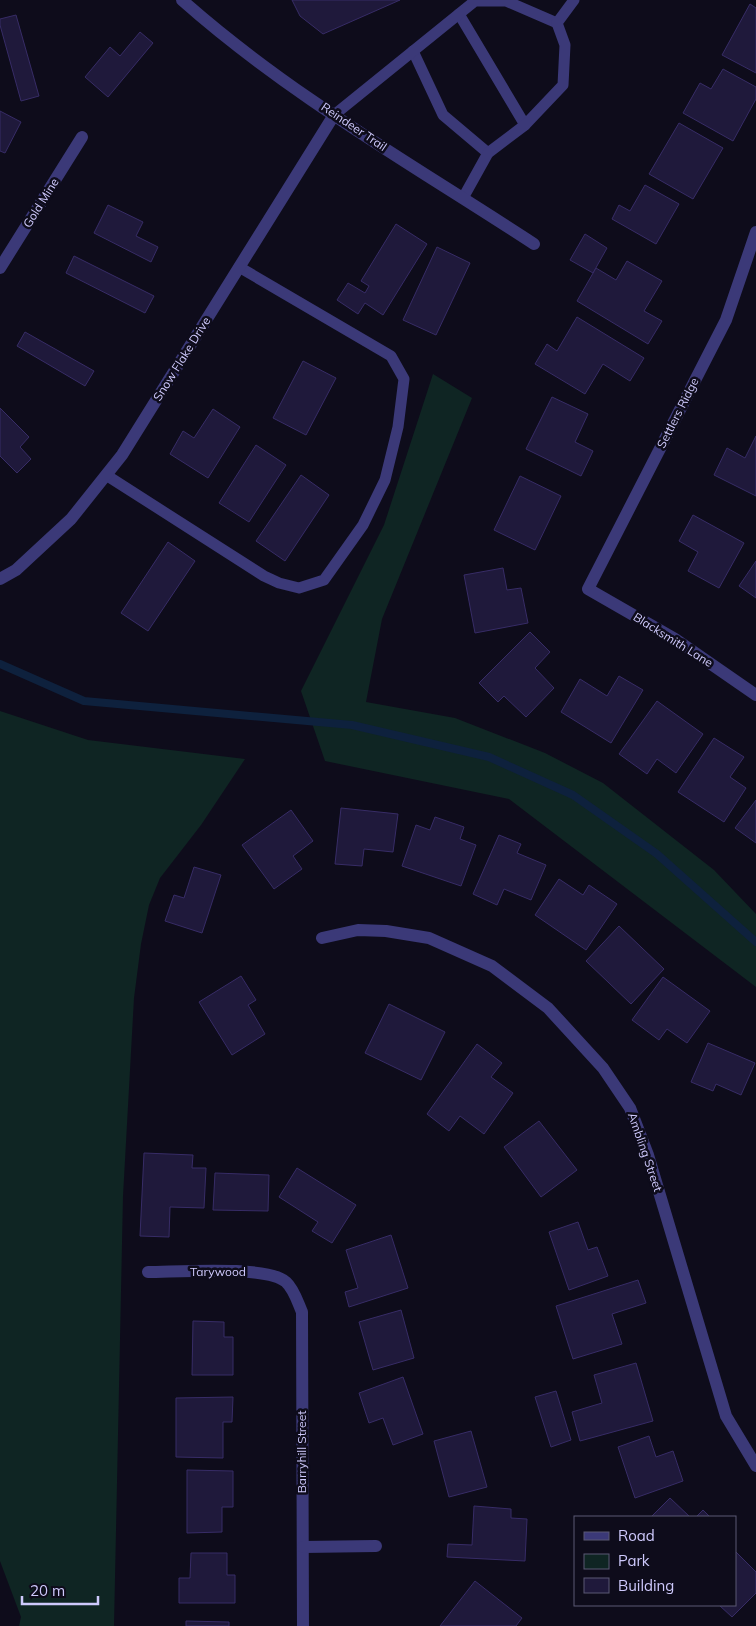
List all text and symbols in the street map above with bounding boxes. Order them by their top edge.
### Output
street label: Reindeer Trail [319,99,390,154]
street label: Gold Mine [20,175,62,230]
street label: Snow Flake Drive [150,314,213,404]
street label: Settlers Ridge [653,375,702,451]
street label: Blacksmith Lane [631,609,716,670]
street label: Ambling Street [625,1110,666,1193]
street label: Tarywood [190,1264,246,1279]
street label: Barryhill Street [294,1411,309,1493]
legend [574,1516,736,1606]
text: Road [618,1526,655,1545]
text: Park [618,1551,650,1570]
scale bar [22,1574,99,1606]
text: Building [618,1576,674,1595]
text: 20 m [30,1581,65,1600]

